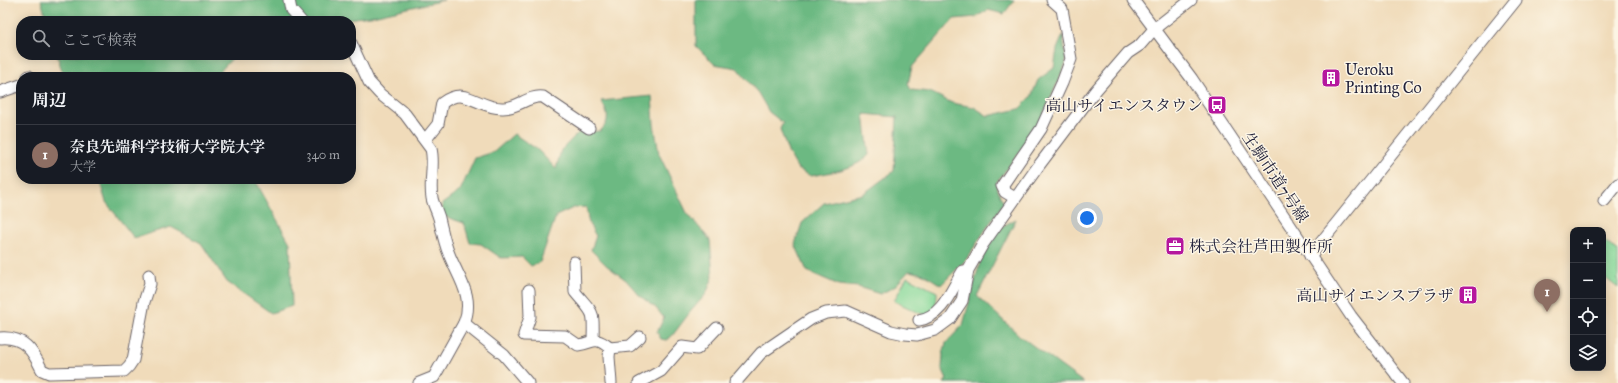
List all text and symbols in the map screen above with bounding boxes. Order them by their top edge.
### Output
search box [16,16,356,60]
icon: search [30,27,52,49]
text: ここで検索 [62,31,137,49]
place label: Ueroku Printing Co [1345,60,1422,98]
building icon: Ueroku Printing Co [1320,67,1342,89]
text: 周辺 [32,90,66,111]
bus stop icon: 高山サイエンスタウン [1206,94,1228,116]
place label: 高山サイエンスタウン [1045,96,1203,115]
street label: 生駒市道7号線 [1238,129,1313,226]
text: 奈良先端科学技術大学院大学 [70,138,265,156]
text: 1 [42,147,48,163]
text: 340 m [306,147,340,163]
text: 大学 [70,159,96,175]
your location [1077,208,1097,228]
map controls [1570,227,1606,371]
button: + [1570,227,1606,263]
office icon: 株式会社芦田製作所 [1164,235,1186,257]
place label: 株式会社芦田製作所 [1189,237,1333,256]
button: − [1570,263,1606,299]
pin: 1 [1534,279,1560,312]
building icon: 高山サイエンスプラザ [1457,284,1479,306]
place label: 高山サイエンスプラザ [1296,286,1454,305]
button: locate [1570,299,1606,335]
button: layers [1570,335,1606,371]

